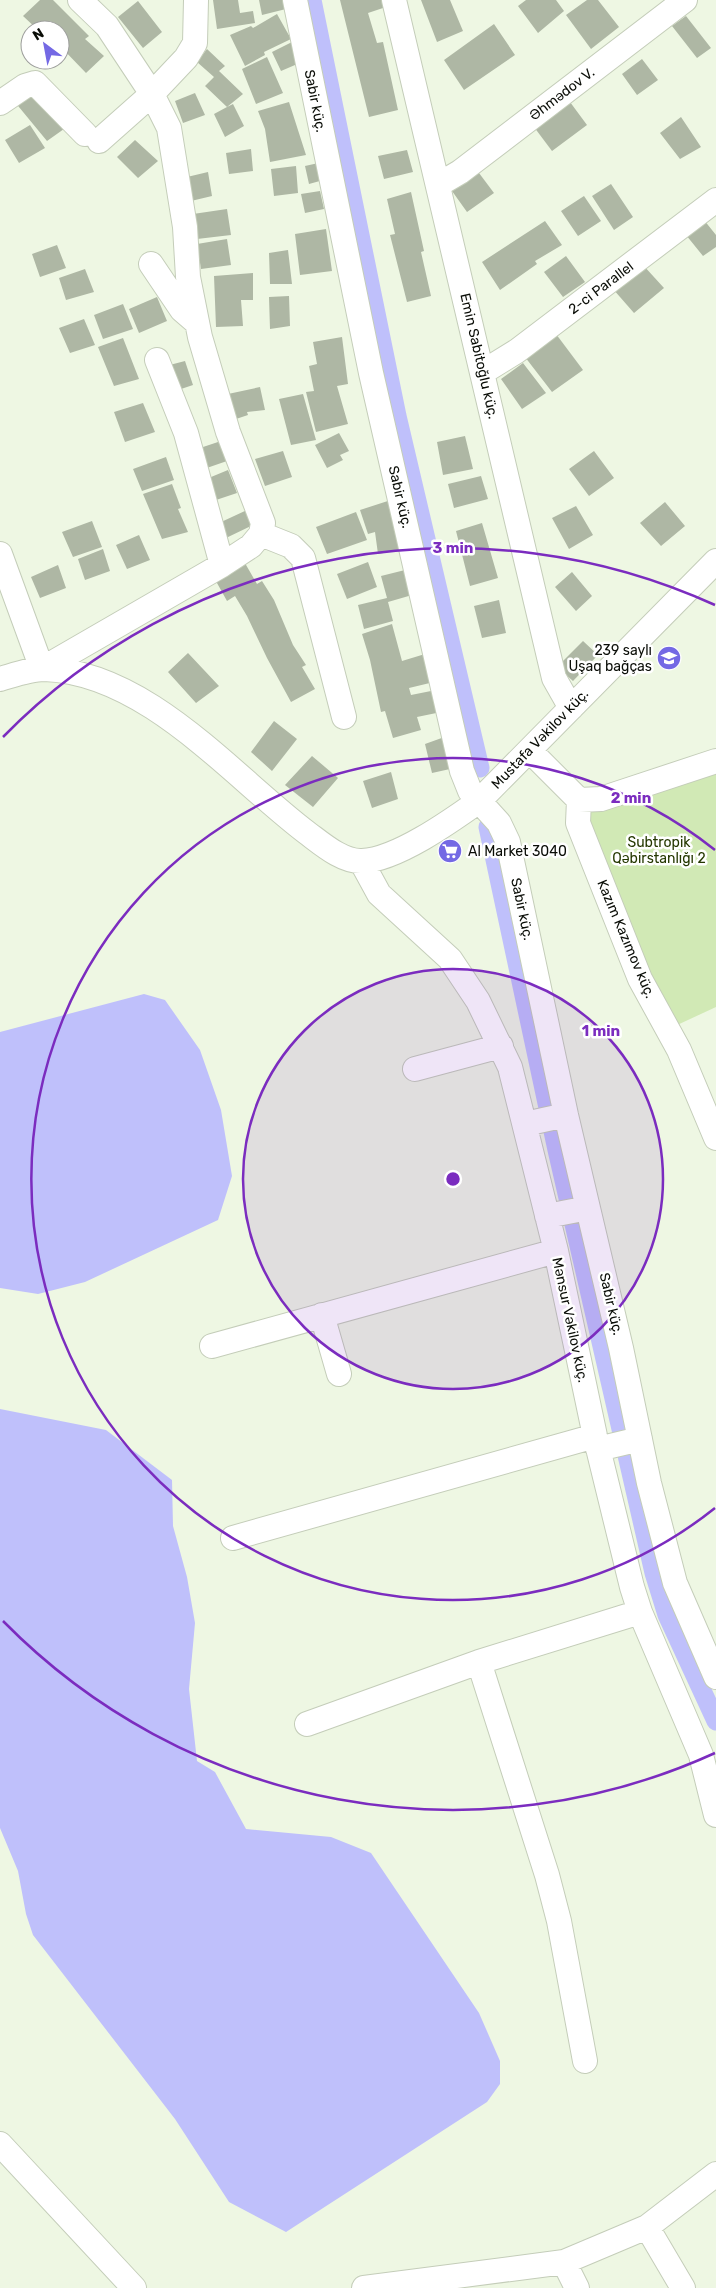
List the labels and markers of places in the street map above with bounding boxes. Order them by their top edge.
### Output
place label: 239 saylı Uşaq bağças [569,642,652,675]
school or university icon: 239 saylı Uşaq bağças [656,645,682,671]
supermarket icon: Al Market 3040 [437,838,463,864]
place label: Al Market 3040 [468,843,567,860]
centre of rings [444,1170,462,1188]

